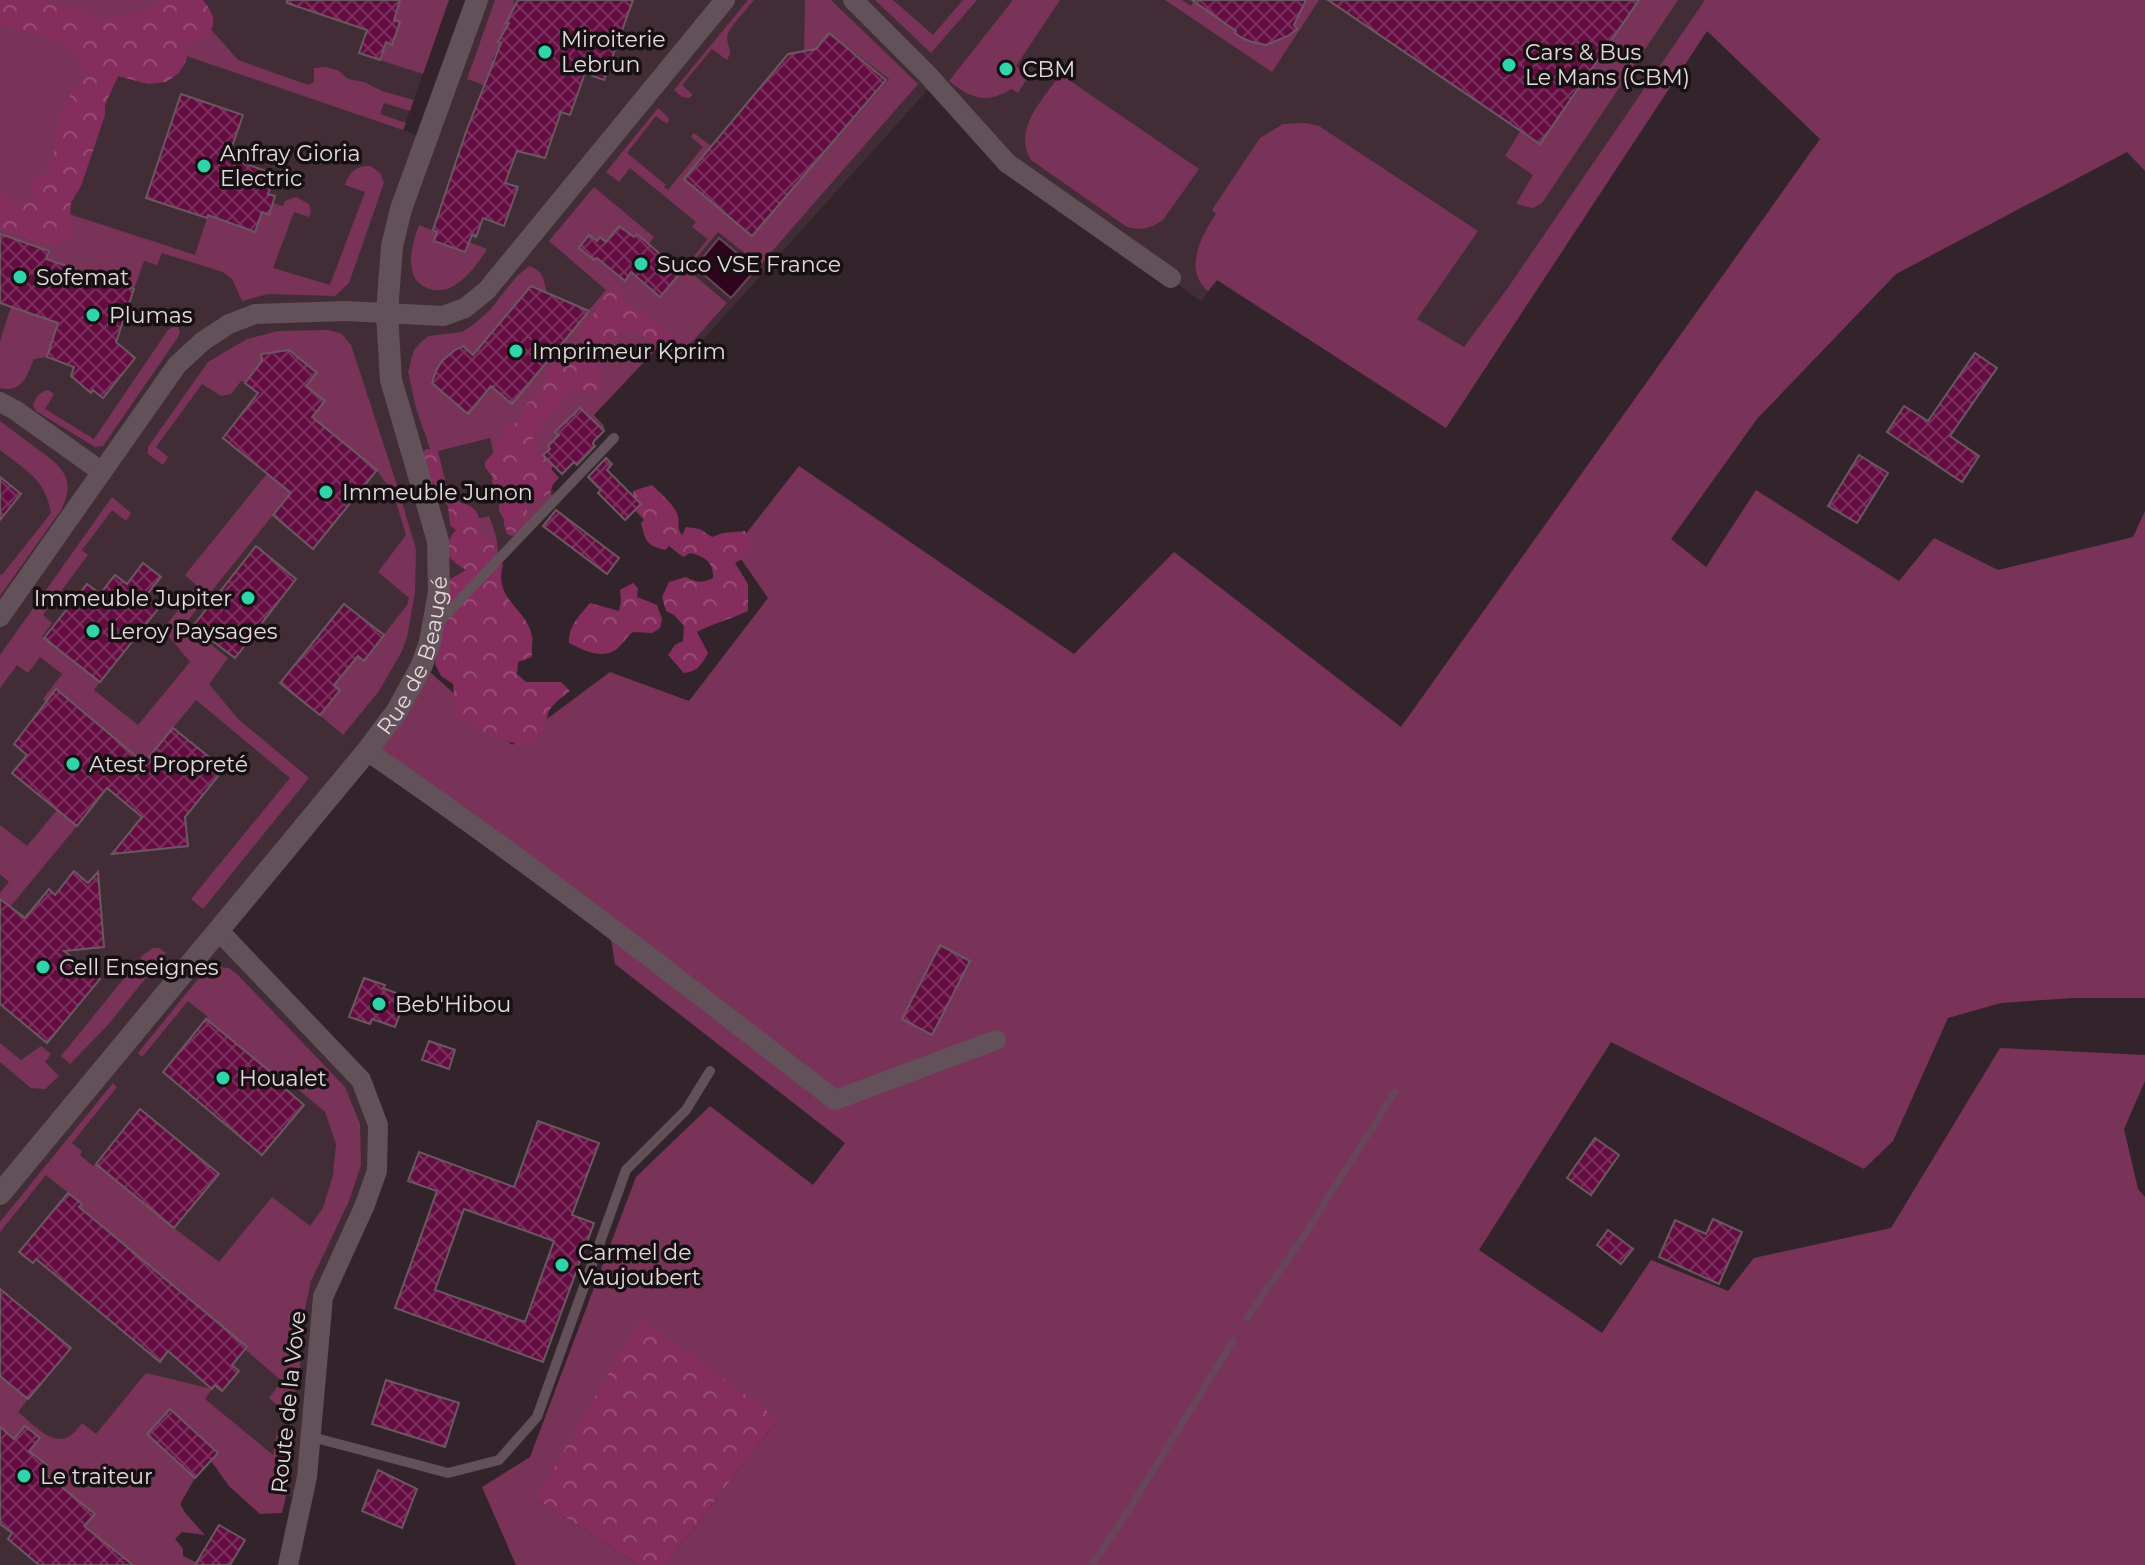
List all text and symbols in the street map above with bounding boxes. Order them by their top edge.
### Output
place label: Miroiterie Lebrun [561,26,666,78]
place label: Cars & Bus Le Mans (CBM) [1525,39,1690,91]
marker: Miroiterie Lebrun [536,43,554,61]
place label: CBM [1022,56,1075,83]
marker: Cars & Bus Le Mans (CBM) [1500,56,1518,74]
marker: CBM [997,60,1015,78]
place label: Anfray Gioria Electric [220,140,361,192]
marker: Anfray Gioria Electric [195,157,213,175]
place label: Suco VSE France [657,251,841,278]
marker: Suco VSE France [632,255,650,273]
place label: Sofemat [36,264,129,291]
marker: Sofemat [11,268,29,286]
place label: Plumas [109,302,193,329]
marker: Plumas [84,306,102,324]
place label: Imprimeur Kprim [532,338,726,365]
marker: Imprimeur Kprim [507,342,525,360]
place label: Immeuble Junon [342,479,533,506]
marker: Immeuble Junon [317,483,335,501]
street label: Rue de Beaugé [371,576,453,740]
place label: Immeuble Jupiter [34,585,232,612]
marker: Immeuble Jupiter [239,589,257,607]
place label: Leroy Paysages [109,618,278,645]
marker: Leroy Paysages [84,622,102,640]
place label: Atest Propreté [89,751,248,778]
marker: Atest Propreté [64,755,82,773]
place label: Cell Enseignes [59,954,219,981]
marker: Cell Enseignes [34,958,52,976]
place label: Beb'Hibou [395,991,511,1018]
marker: Beb'Hibou [370,995,388,1013]
place label: Houalet [239,1065,327,1092]
marker: Houalet [214,1069,232,1087]
place label: Carmel de Vaujoubert [578,1239,701,1291]
marker: Carmel de Vaujoubert [553,1256,571,1274]
street label: Route de la Vove [265,1310,311,1495]
place label: Le traiteur [40,1463,153,1490]
marker: Le traiteur [15,1467,33,1485]

